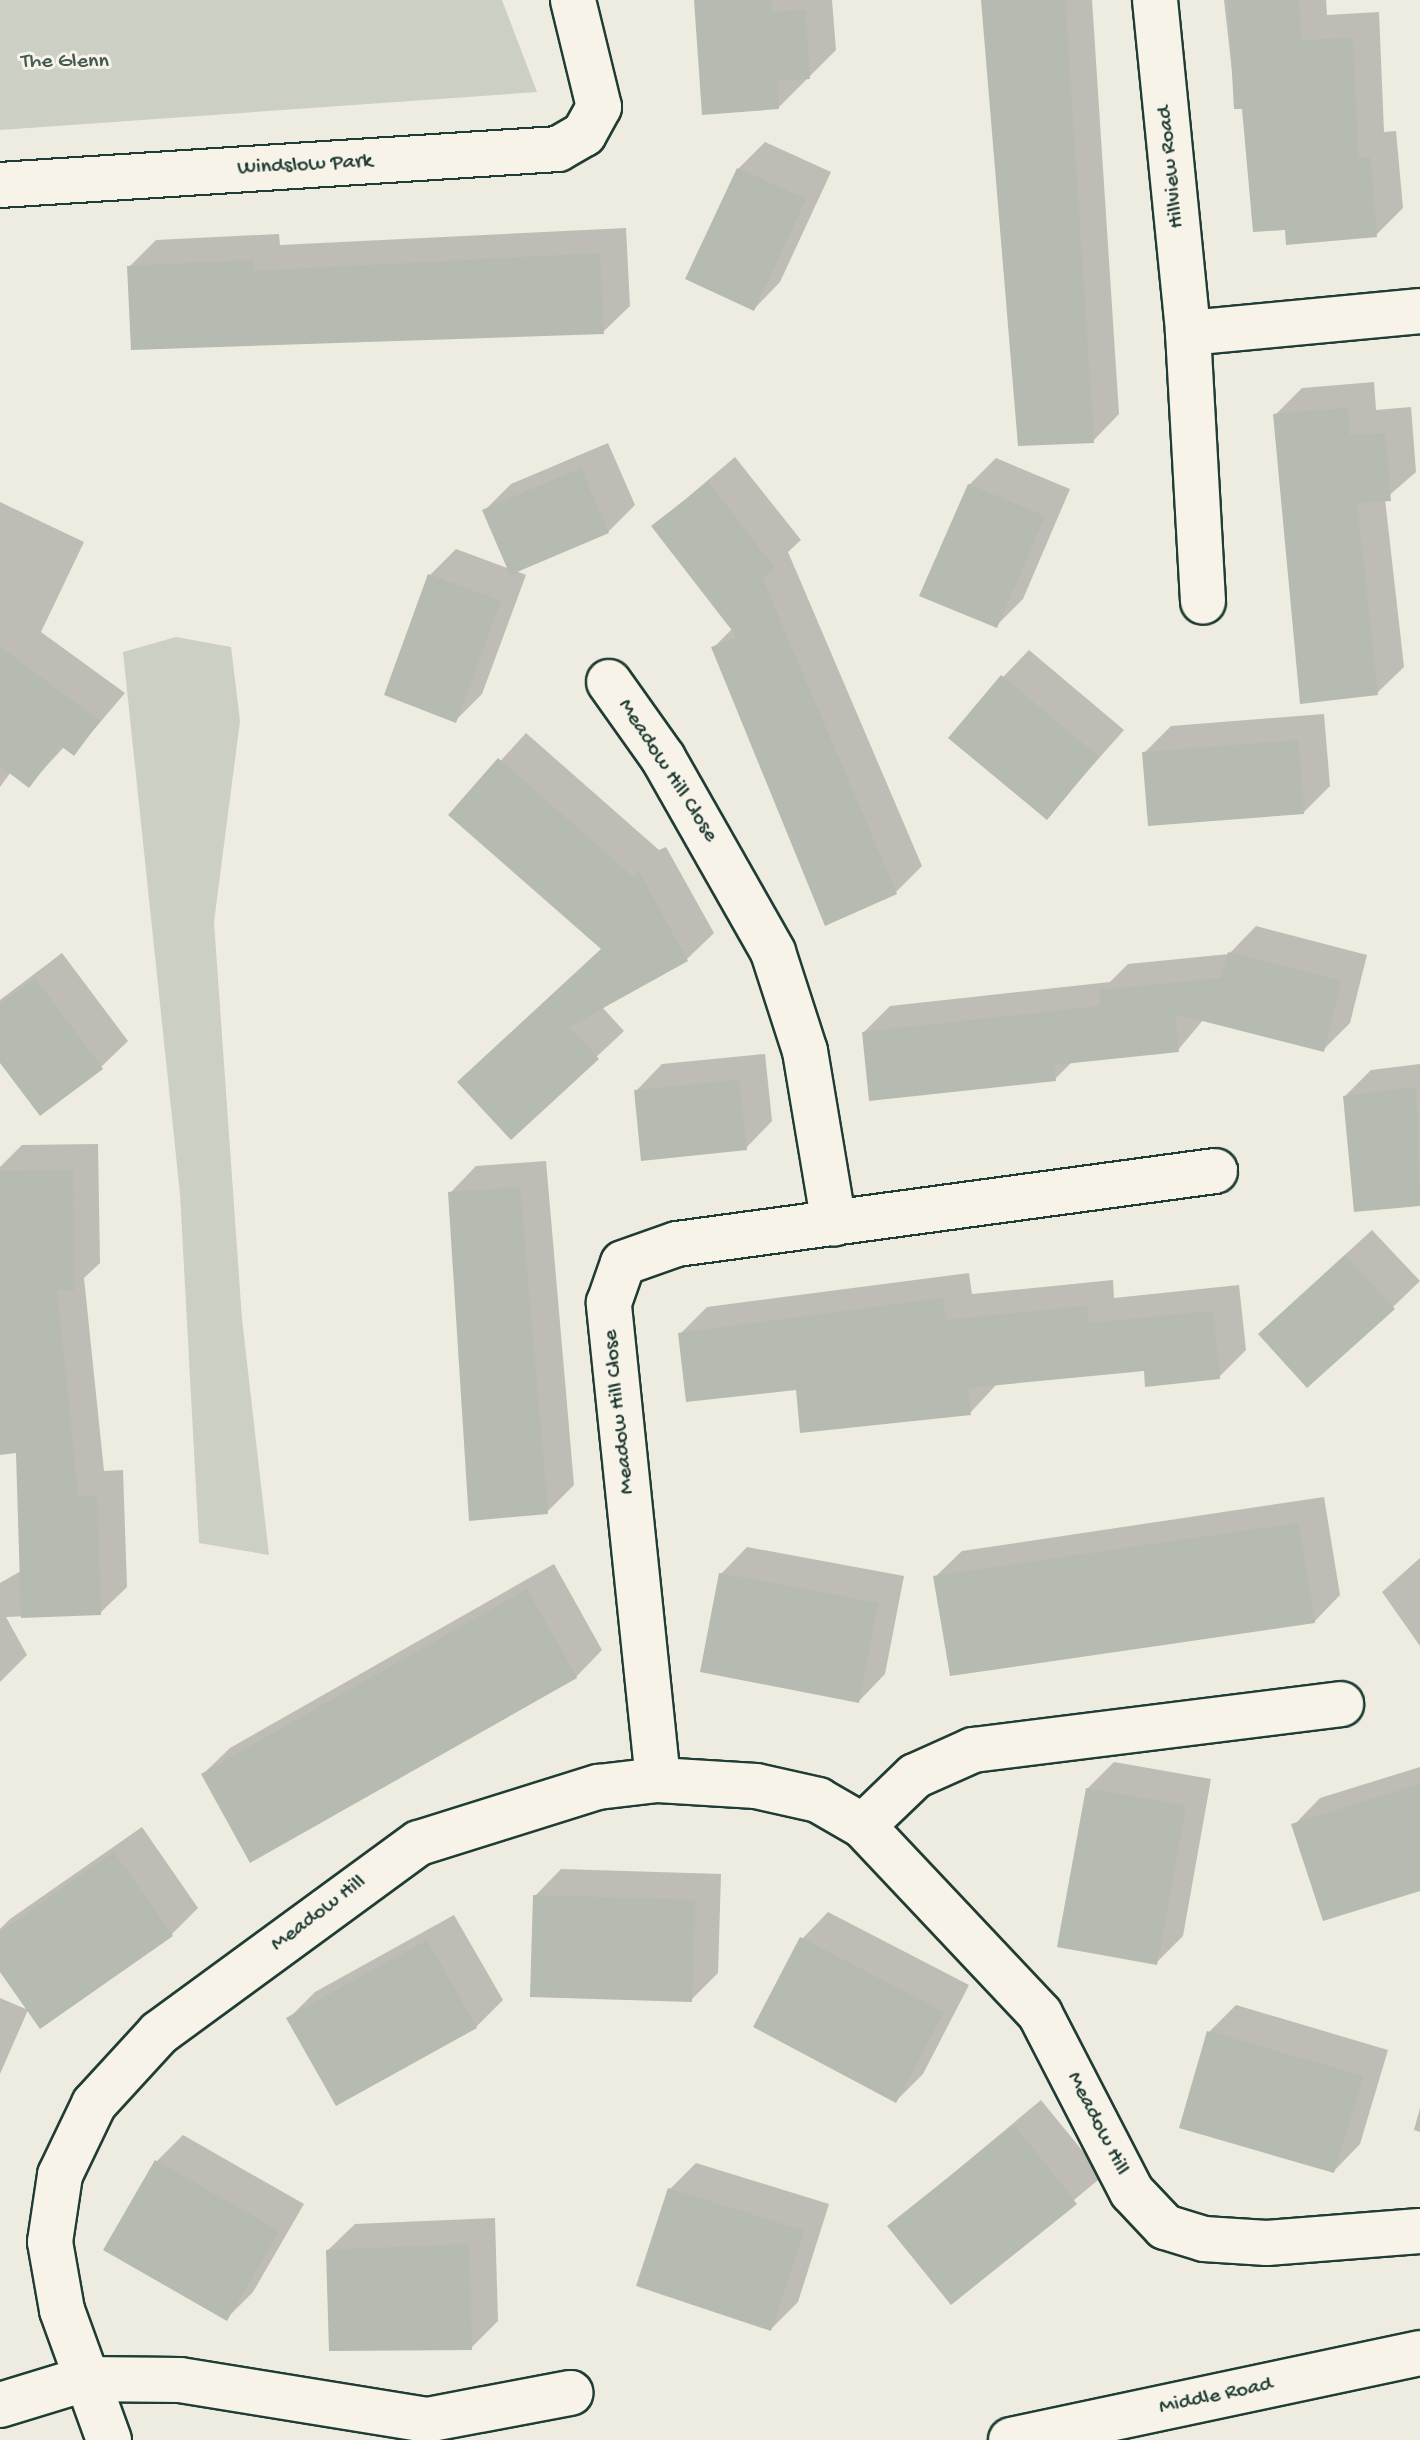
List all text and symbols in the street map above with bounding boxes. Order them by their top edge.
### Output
park label: The Glenn [21,50,109,76]
street label: Hillview Road [1152,104,1192,230]
street label: Windslow Park [237,149,373,183]
street label: Meadow Hill Close [611,695,723,847]
street label: Meadow Hill Close [598,1328,642,1496]
street label: Meadow Hill [266,1870,372,1958]
street label: Meadow Hill [1060,2068,1134,2180]
street label: Middle Road [1157,2372,1275,2422]

